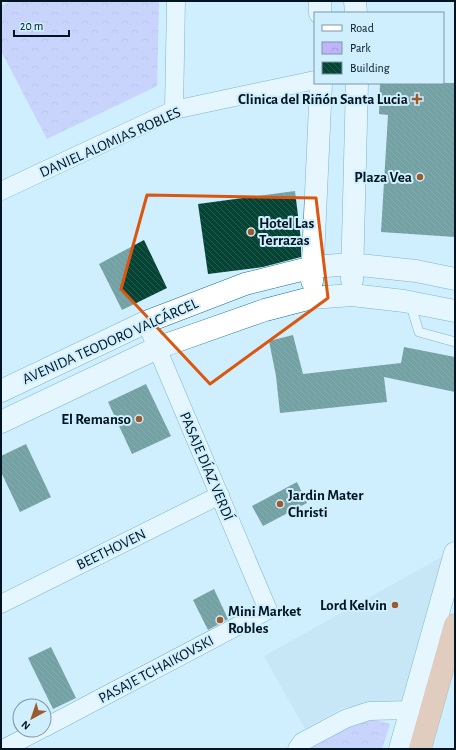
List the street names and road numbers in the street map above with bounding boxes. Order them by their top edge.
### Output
street label: DANIEL ALOMIAS ROBLES [37,105,183,180]
street label: AVENIDA TEODORO VALCÁRCEL [19,294,201,387]
street label: PASAJE DÍAZ VERDÍ [177,409,238,523]
street label: BEETHOVEN [74,526,148,573]
street label: PASAJE TCHAIKOVSKI [96,633,216,706]

